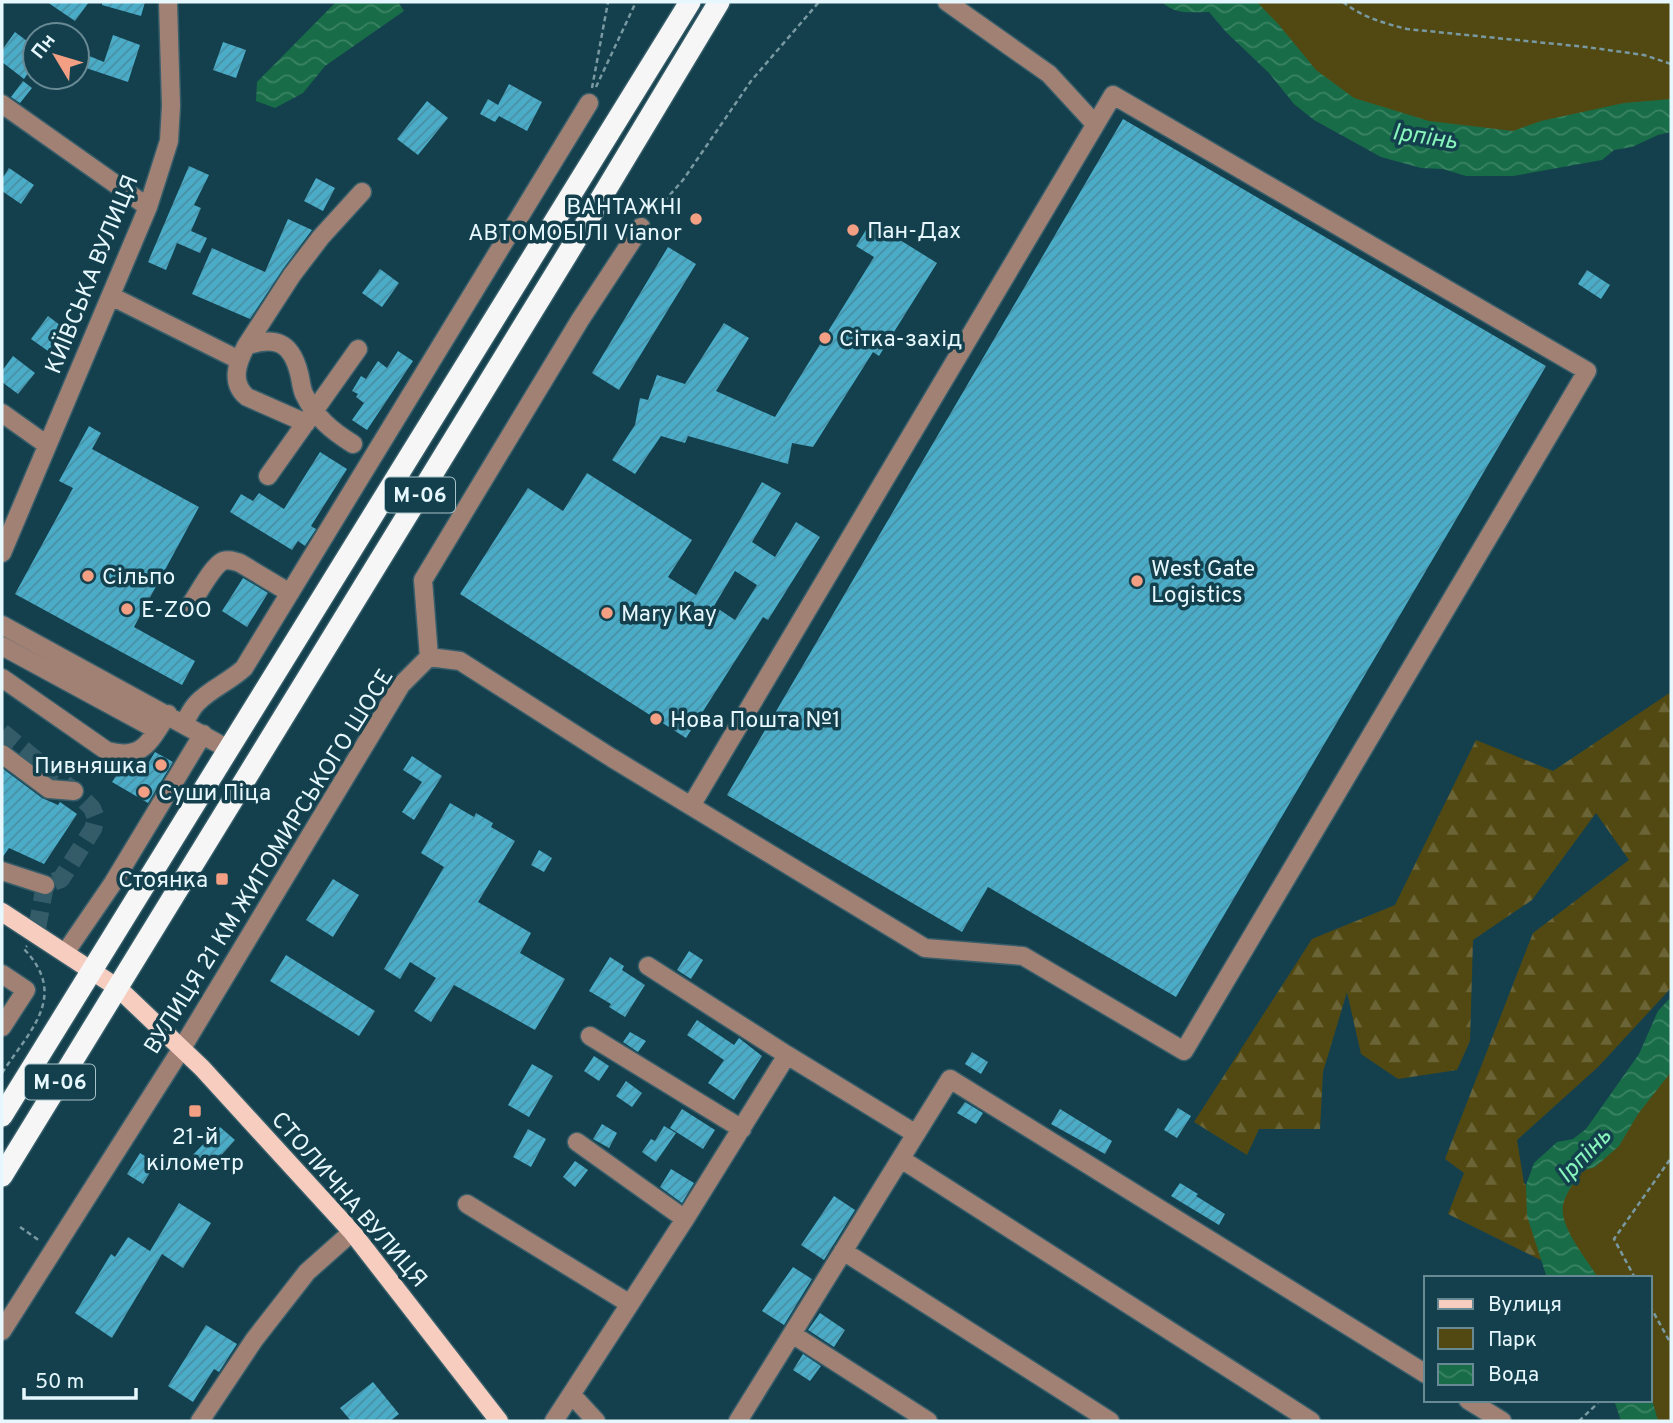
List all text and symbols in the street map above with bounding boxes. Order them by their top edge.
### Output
north arrow [21,21,91,91]
text: Пн [27,29,62,64]
water label: Ірпінь [1390,118,1459,158]
street label: КИЇВСЬКА ВУЛИЦЯ [39,171,146,379]
place label: ВАНТАЖНІ АВТОМОБІЛІ Vianor [468,194,682,249]
marker: ВАНТАЖНІ АВТОМОБІЛІ Vianor [688,211,704,227]
place label: Пан-Дах [867,218,961,247]
marker: Пан-Дах [845,222,861,238]
place label: Сітка-захід [839,326,962,355]
marker: Сітка-захід [817,330,833,346]
road number: М-06 [385,477,455,512]
place label: West Gate Logistics [1151,556,1255,611]
place label: Сільпо [102,564,175,593]
marker: Сільпо [80,568,96,584]
marker: West Gate Logistics [1129,573,1145,589]
place label: E-ZOO [141,597,212,626]
marker: E-ZOO [119,601,135,617]
place label: Mary Kay [621,601,717,630]
marker: Mary Kay [599,605,615,621]
street label: ВУЛИЦЯ 21 КМ ЖИТОМИРСЬКОГО ШОСЕ [139,664,401,1060]
place label: Нова Пошта №1 [670,707,841,736]
marker: Нова Пошта №1 [648,711,664,727]
place label: Пивняшка [34,753,147,782]
marker: Пивняшка [153,757,169,773]
place label: Суши Піца [158,780,271,809]
marker: Суши Піца [136,784,152,800]
place label: Стоянка [118,867,208,896]
marker: Стоянка [214,871,230,887]
road number: М-06 [25,1064,95,1100]
marker: 21-й кілометр [187,1103,203,1119]
street label: СТОЛИЧНА ВУЛИЦЯ [264,1107,432,1295]
water label: Ірпінь [1552,1122,1619,1190]
place label: 21-й кілометр [146,1124,244,1179]
legend [1424,1276,1652,1402]
text: Вулиця [1488,1292,1562,1319]
text: Парк [1488,1327,1537,1354]
scale bar [24,1356,136,1400]
text: Вода [1488,1362,1539,1389]
text: 50 m [35,1369,84,1396]

